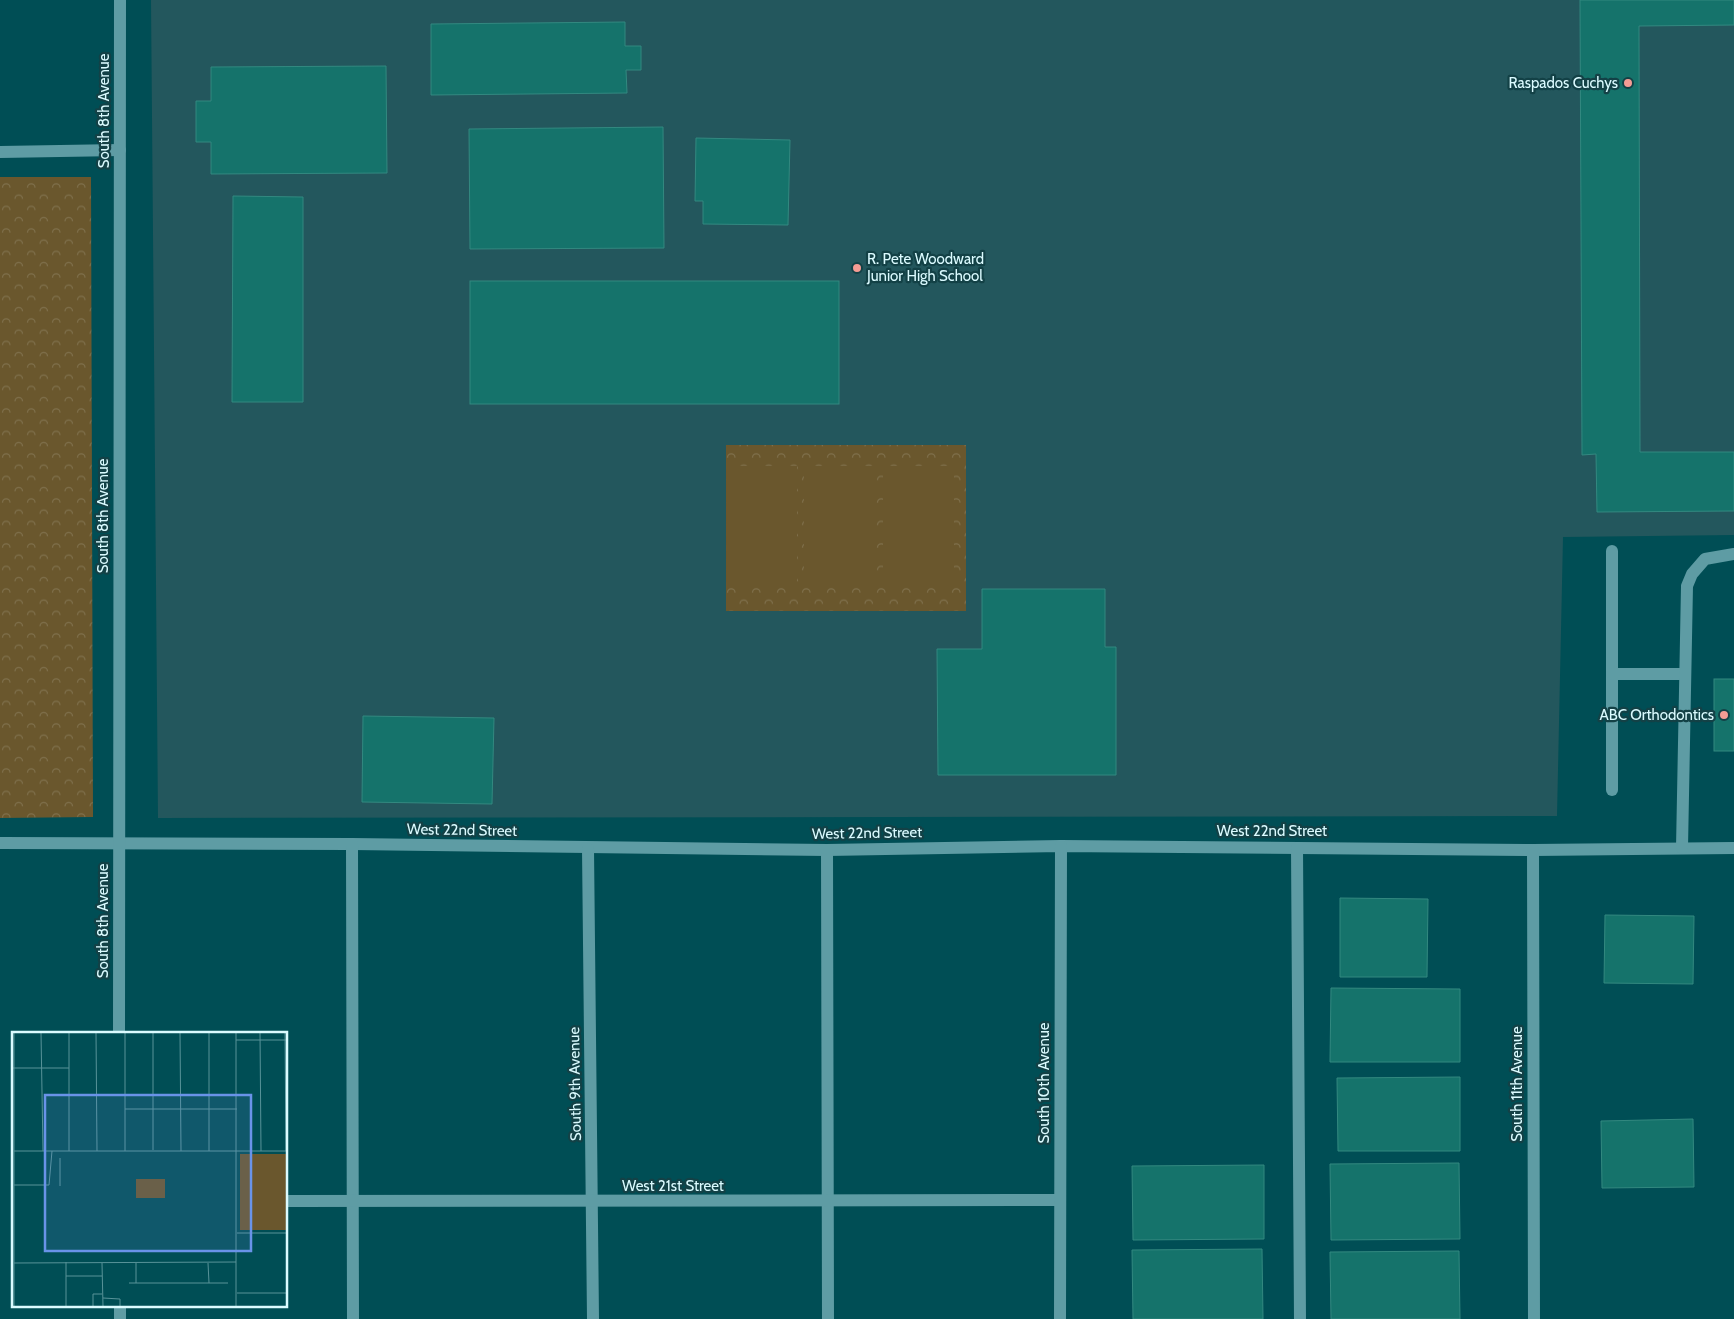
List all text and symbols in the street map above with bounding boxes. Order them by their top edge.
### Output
street label: South 8th Avenue [95,53,113,168]
place label: Raspados Cuchys [1509,74,1618,92]
marker: Raspados Cuchys [1622,77,1634,89]
place label: R. Pete Woodward Junior High School [866,250,984,285]
marker: R. Pete Woodward Junior High School [851,262,863,274]
street label: South 8th Avenue [94,458,112,573]
place label: ABC Orthodontics [1599,706,1714,724]
marker: ABC Orthodontics [1718,709,1730,721]
street label: West 22nd Street [407,820,517,840]
street label: West 22nd Street [1217,822,1327,840]
street label: West 22nd Street [812,823,922,843]
street label: South 8th Avenue [94,863,112,978]
street label: South 10th Avenue [1035,1022,1053,1143]
street label: South 9th Avenue [565,1026,585,1141]
street label: South 11th Avenue [1508,1026,1526,1142]
inset map [12,1032,288,1306]
street label: West 21st Street [622,1177,724,1195]

